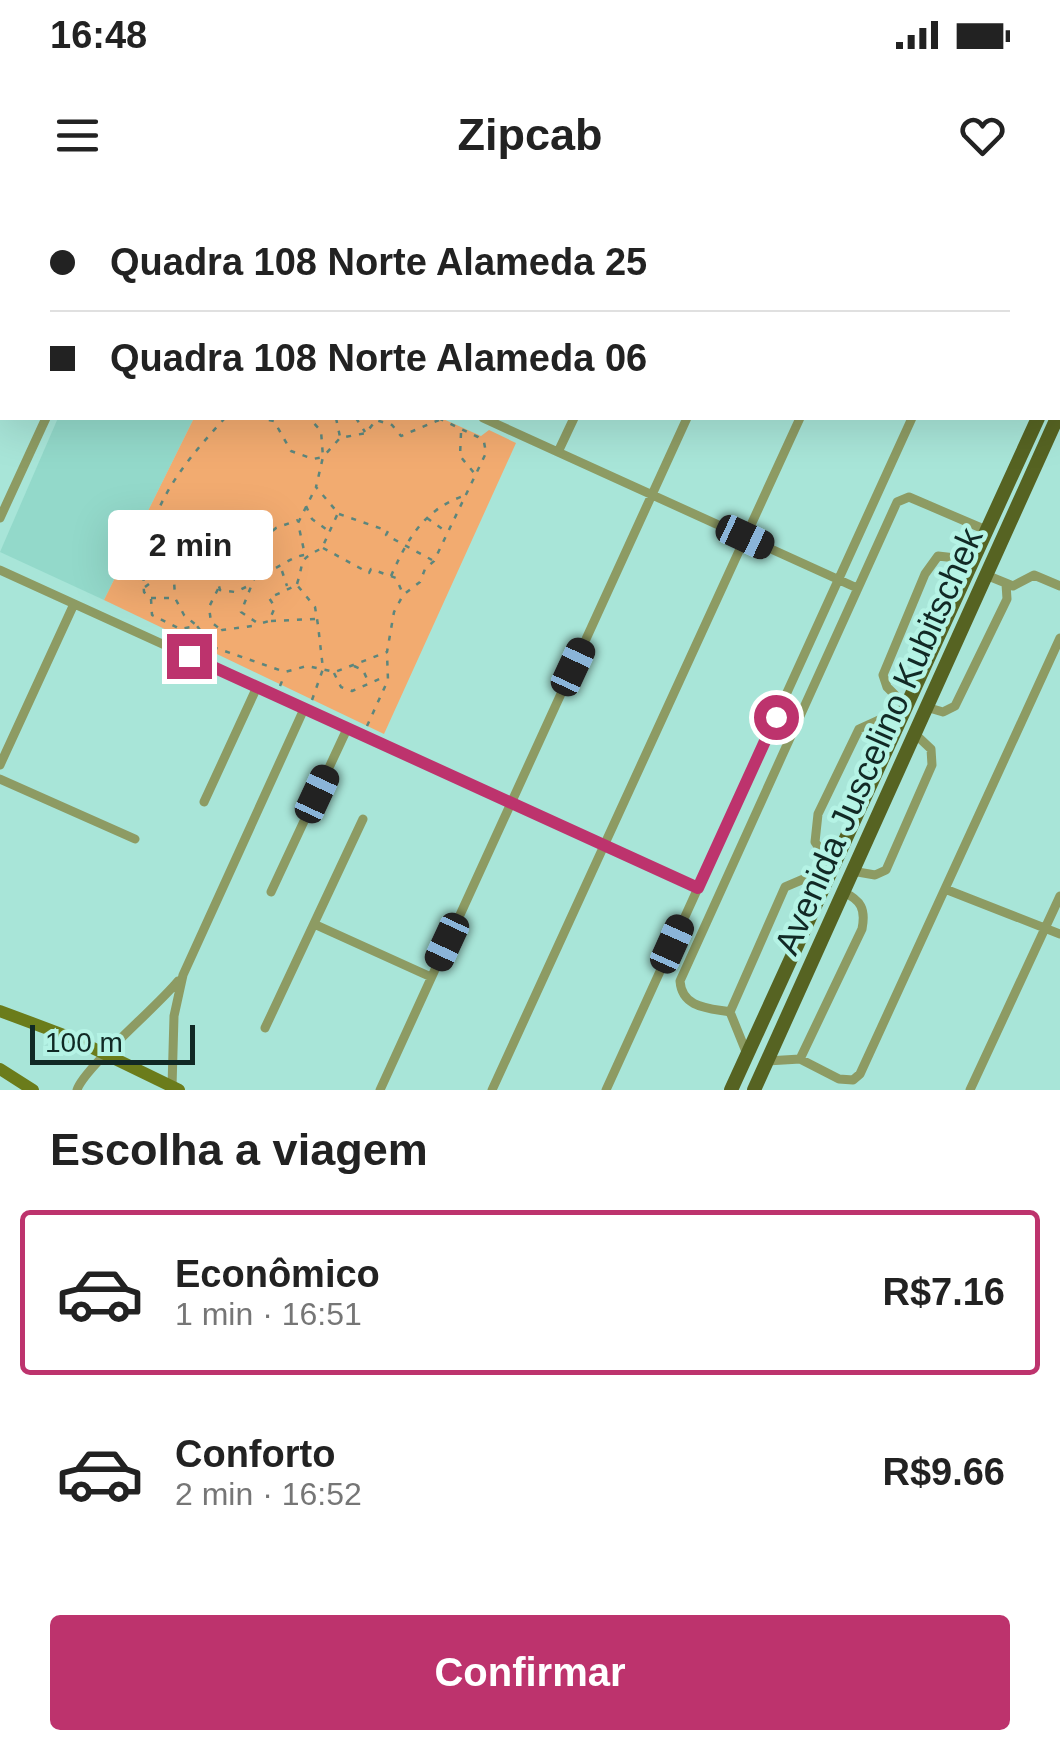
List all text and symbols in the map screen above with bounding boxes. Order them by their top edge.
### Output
text: 16:48 [50,14,147,56]
icon: menu [50,108,105,163]
icon: heart [955,108,1010,163]
text: Zipcab [457,109,603,160]
text: Quadra 108 Norte Alameda 25 [110,241,647,283]
text: Quadra 108 Norte Alameda 06 [110,337,647,379]
callout: 2 min [106,511,272,581]
car [711,511,779,563]
street label: Avenida Juscelino Kubitschek [766,521,990,960]
text: 2 min [149,527,232,563]
car [547,633,599,701]
route end [167,634,212,679]
route start [754,695,799,740]
car [291,760,343,828]
car [421,908,473,976]
car [646,910,698,978]
scale bar [30,1020,195,1064]
text: 100 m [45,1027,123,1058]
text: Escolha a viagem [50,1124,428,1175]
icon: car [55,1248,145,1338]
text: Econômico [175,1253,380,1295]
text: R$7.16 [882,1271,1005,1313]
text: 1 min · 16:51 [175,1296,362,1332]
icon: car [55,1428,145,1518]
text: Conforto [175,1433,335,1475]
text: R$9.66 [882,1451,1005,1493]
text: 2 min · 16:52 [175,1476,362,1512]
button: Confirmar [50,1615,1010,1730]

